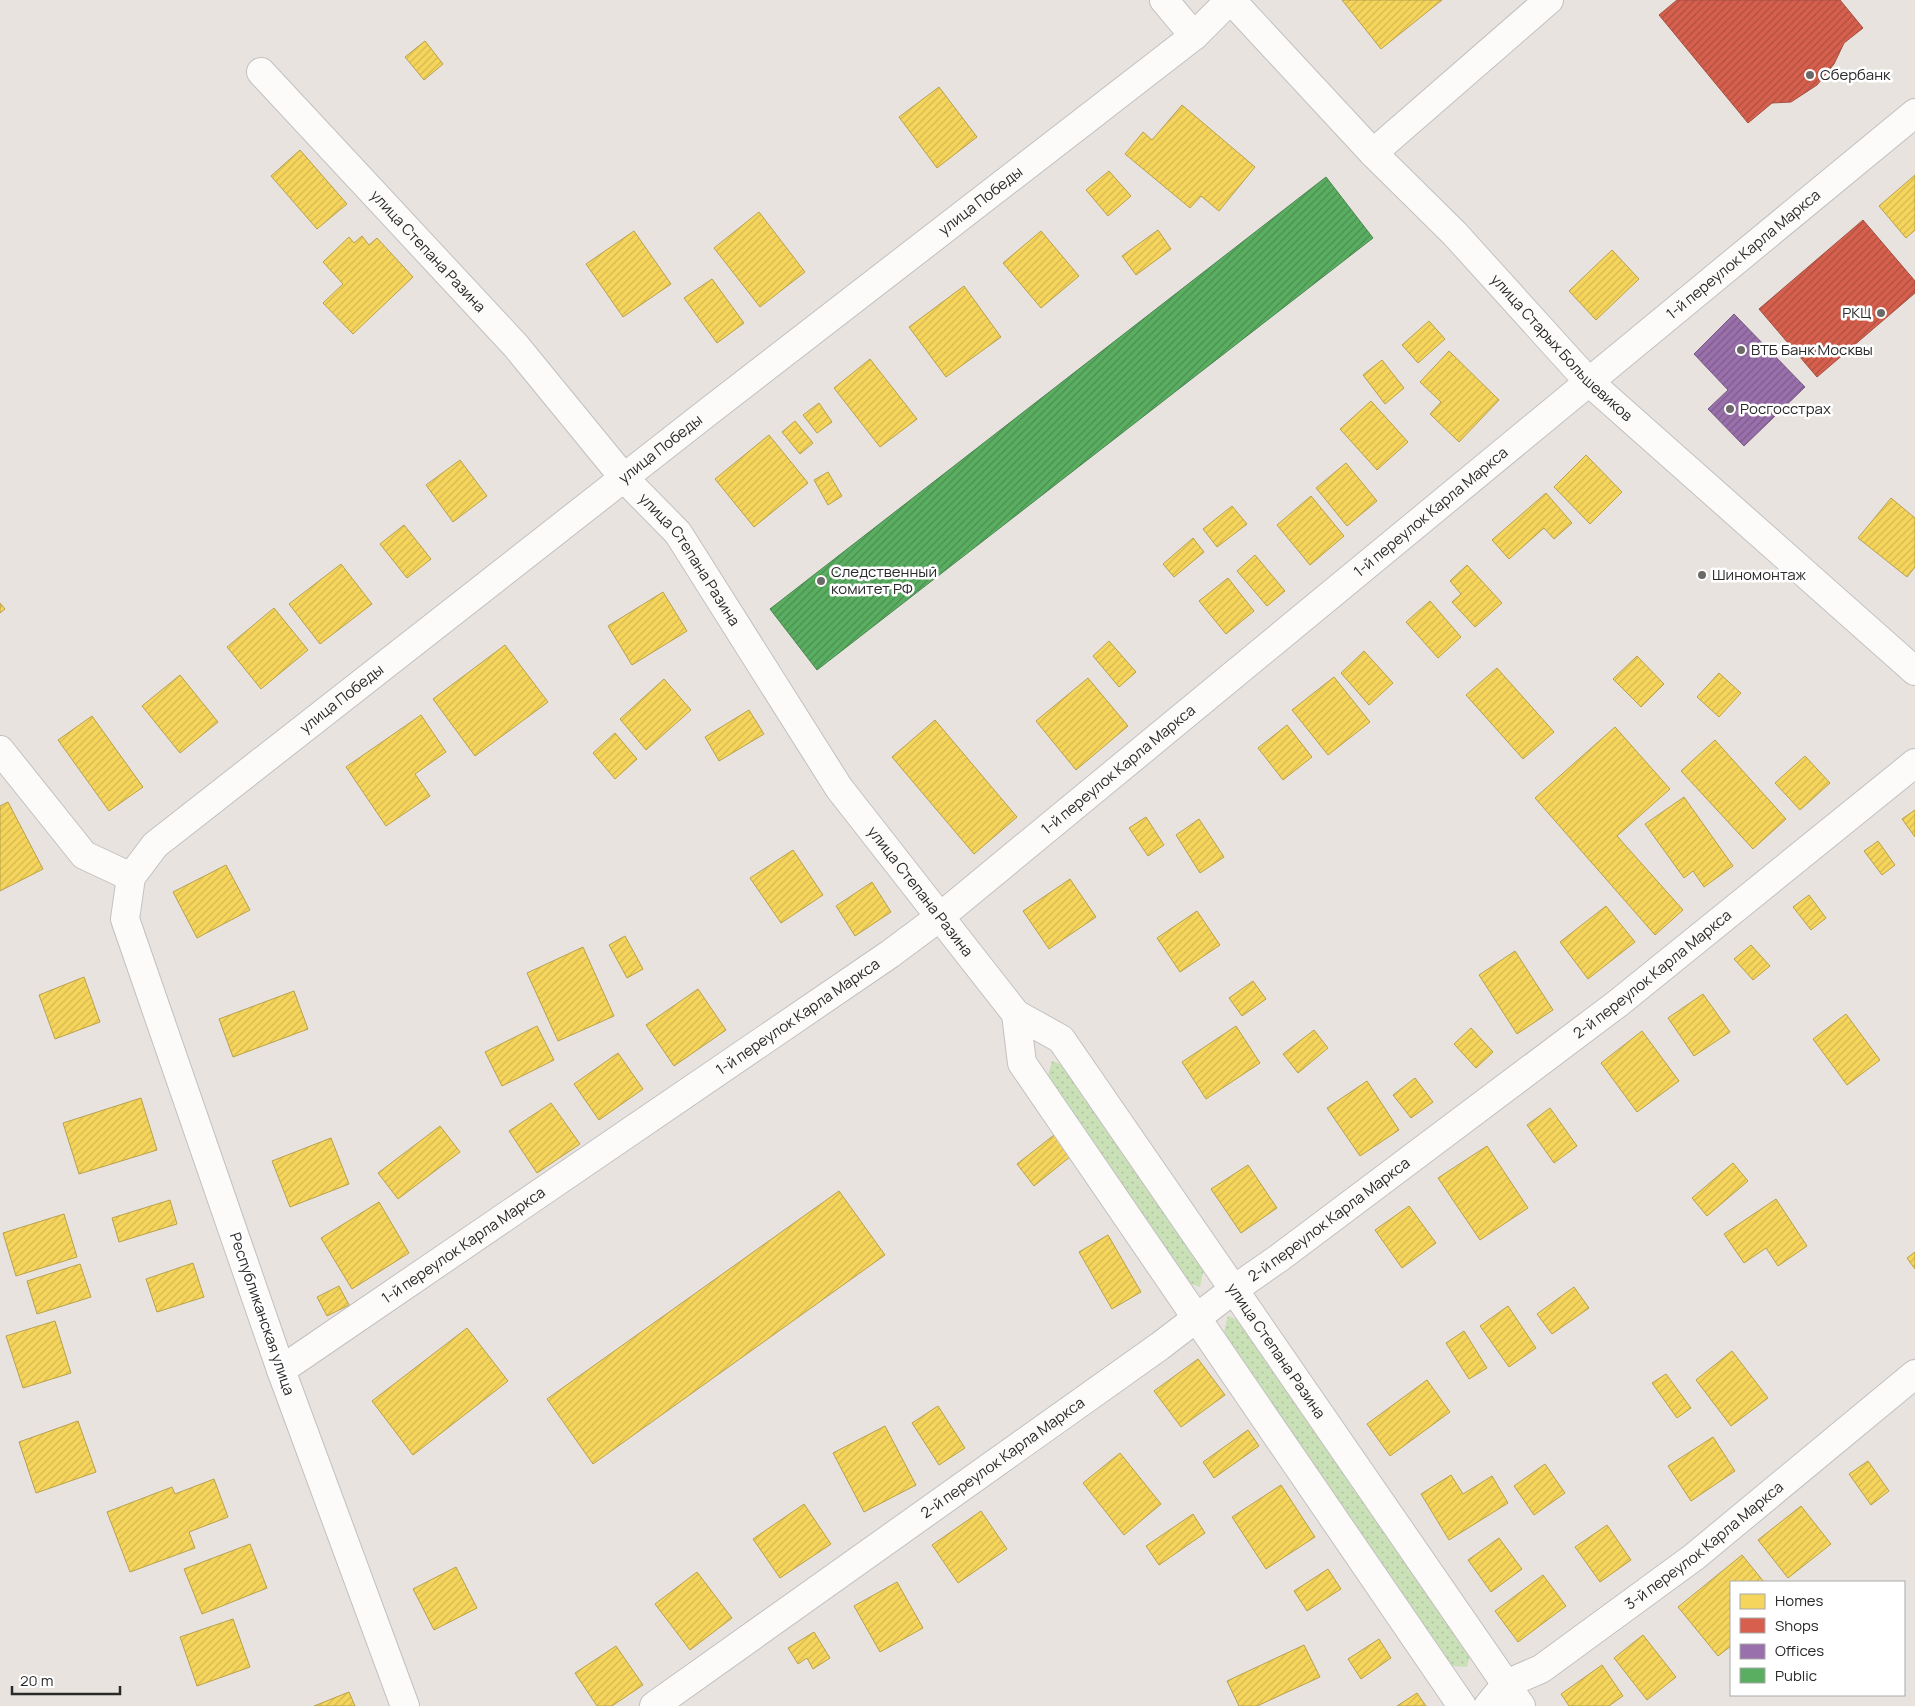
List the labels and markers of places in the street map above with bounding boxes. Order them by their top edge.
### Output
place label: Сбербанк [1820,64,1891,85]
marker: Сбербанк [1804,69,1816,81]
place label: РКЦ [1842,302,1871,323]
marker: РКЦ [1875,307,1887,319]
place label: ВТБ Банк Москвы [1751,339,1873,360]
marker: ВТБ Банк Москвы [1735,344,1747,356]
place label: Росгосстрах [1740,398,1831,419]
marker: Росгосстрах [1724,403,1736,415]
place label: Следственный комитет РФ [831,561,937,599]
place label: Шиномонтаж [1712,564,1807,585]
marker: Шиномонтаж [1696,569,1708,581]
marker: Следственный комитет РФ [815,575,827,587]

